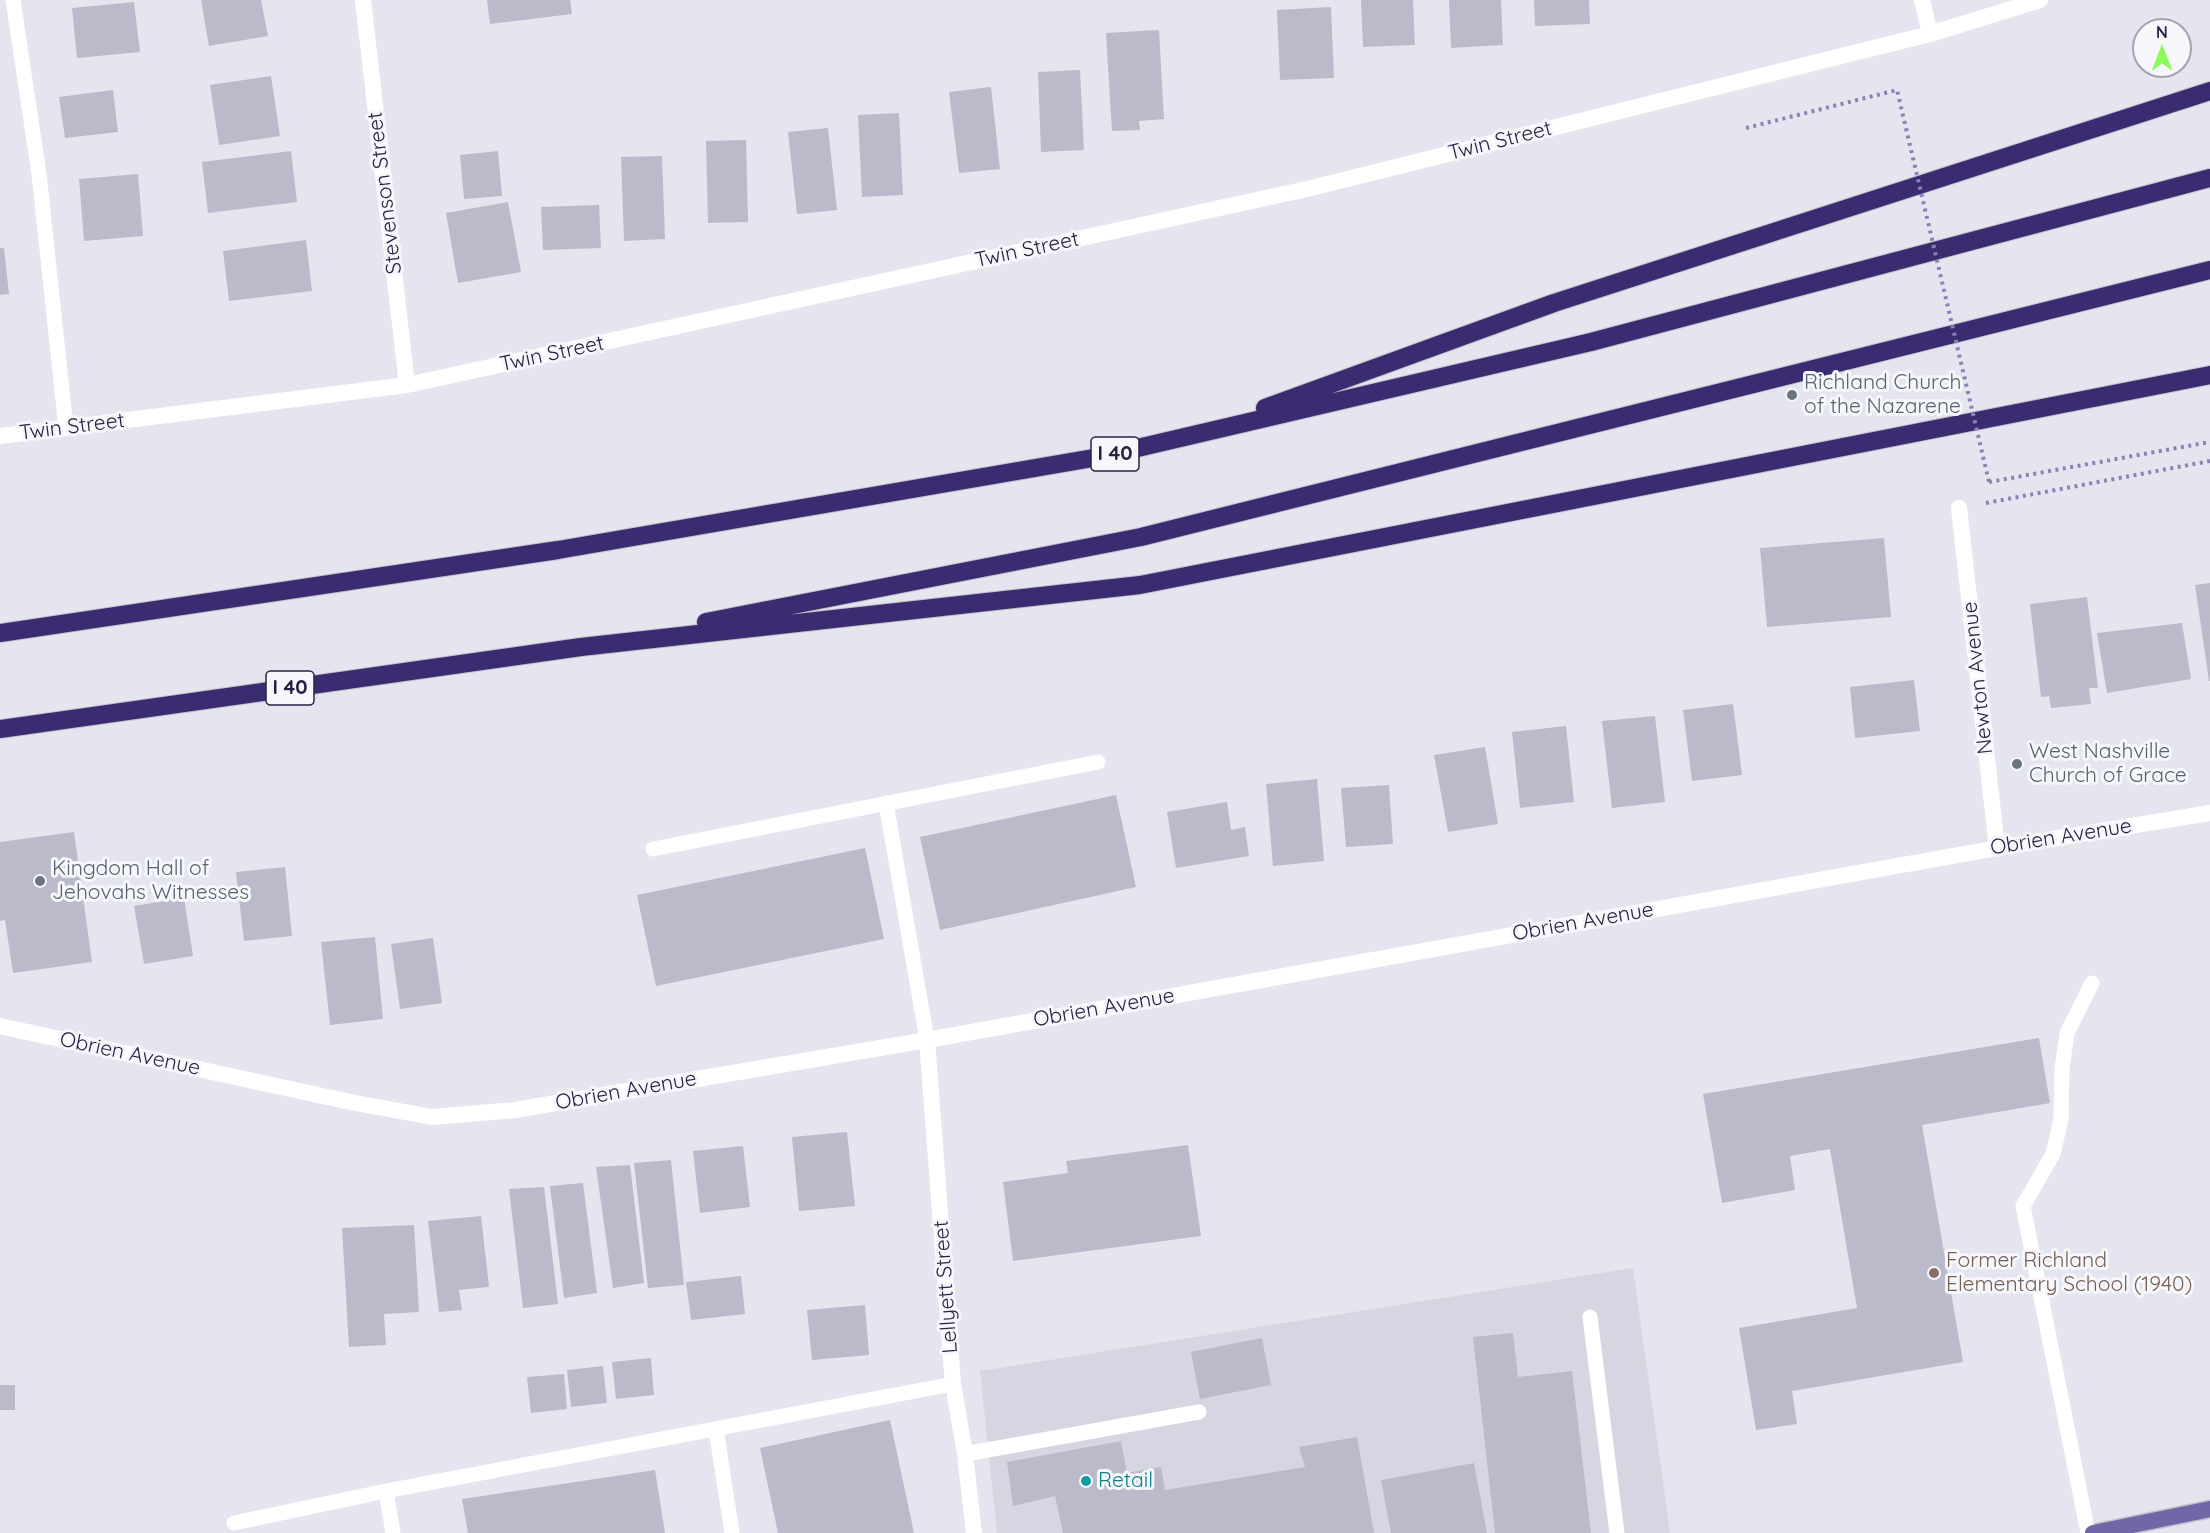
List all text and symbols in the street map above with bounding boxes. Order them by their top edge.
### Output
north arrow [2132,18,2192,78]
text: N [2156,22,2168,42]
street label: Stevenson Street [363,110,407,276]
street label: Twin Street [1446,116,1554,166]
street label: Twin Street [973,227,1081,273]
street label: Twin Street [498,331,606,377]
place label: Richland Church of the Nazarene [1804,370,1962,420]
marker: Richland Church of the Nazarene [1785,388,1799,402]
street label: Twin Street [18,408,126,446]
road number: I 40 [1091,437,1139,471]
street label: Newton Avenue [1957,600,1999,756]
road number: I 40 [266,671,314,705]
place label: West Nashville Church of Grace [2029,739,2187,789]
marker: West Nashville Church of Grace [2010,757,2024,771]
street label: Obrien Avenue [1988,813,2134,861]
place label: Kingdom Hall of Jehovahs Witnesses [52,856,249,906]
marker: Kingdom Hall of Jehovahs Witnesses [33,874,47,888]
street label: Obrien Avenue [1510,897,1656,947]
street label: Obrien Avenue [1031,983,1177,1033]
street label: Obrien Avenue [57,1027,203,1081]
street label: Obrien Avenue [553,1066,699,1116]
street label: Lellyett Street [929,1220,963,1354]
place label: Former Richland Elementary School (1940) [1946,1248,2192,1298]
marker: Former Richland Elementary School (1940) [1927,1266,1941,1280]
place label: Retail [1098,1468,1153,1494]
marker: Retail [1079,1474,1093,1488]

